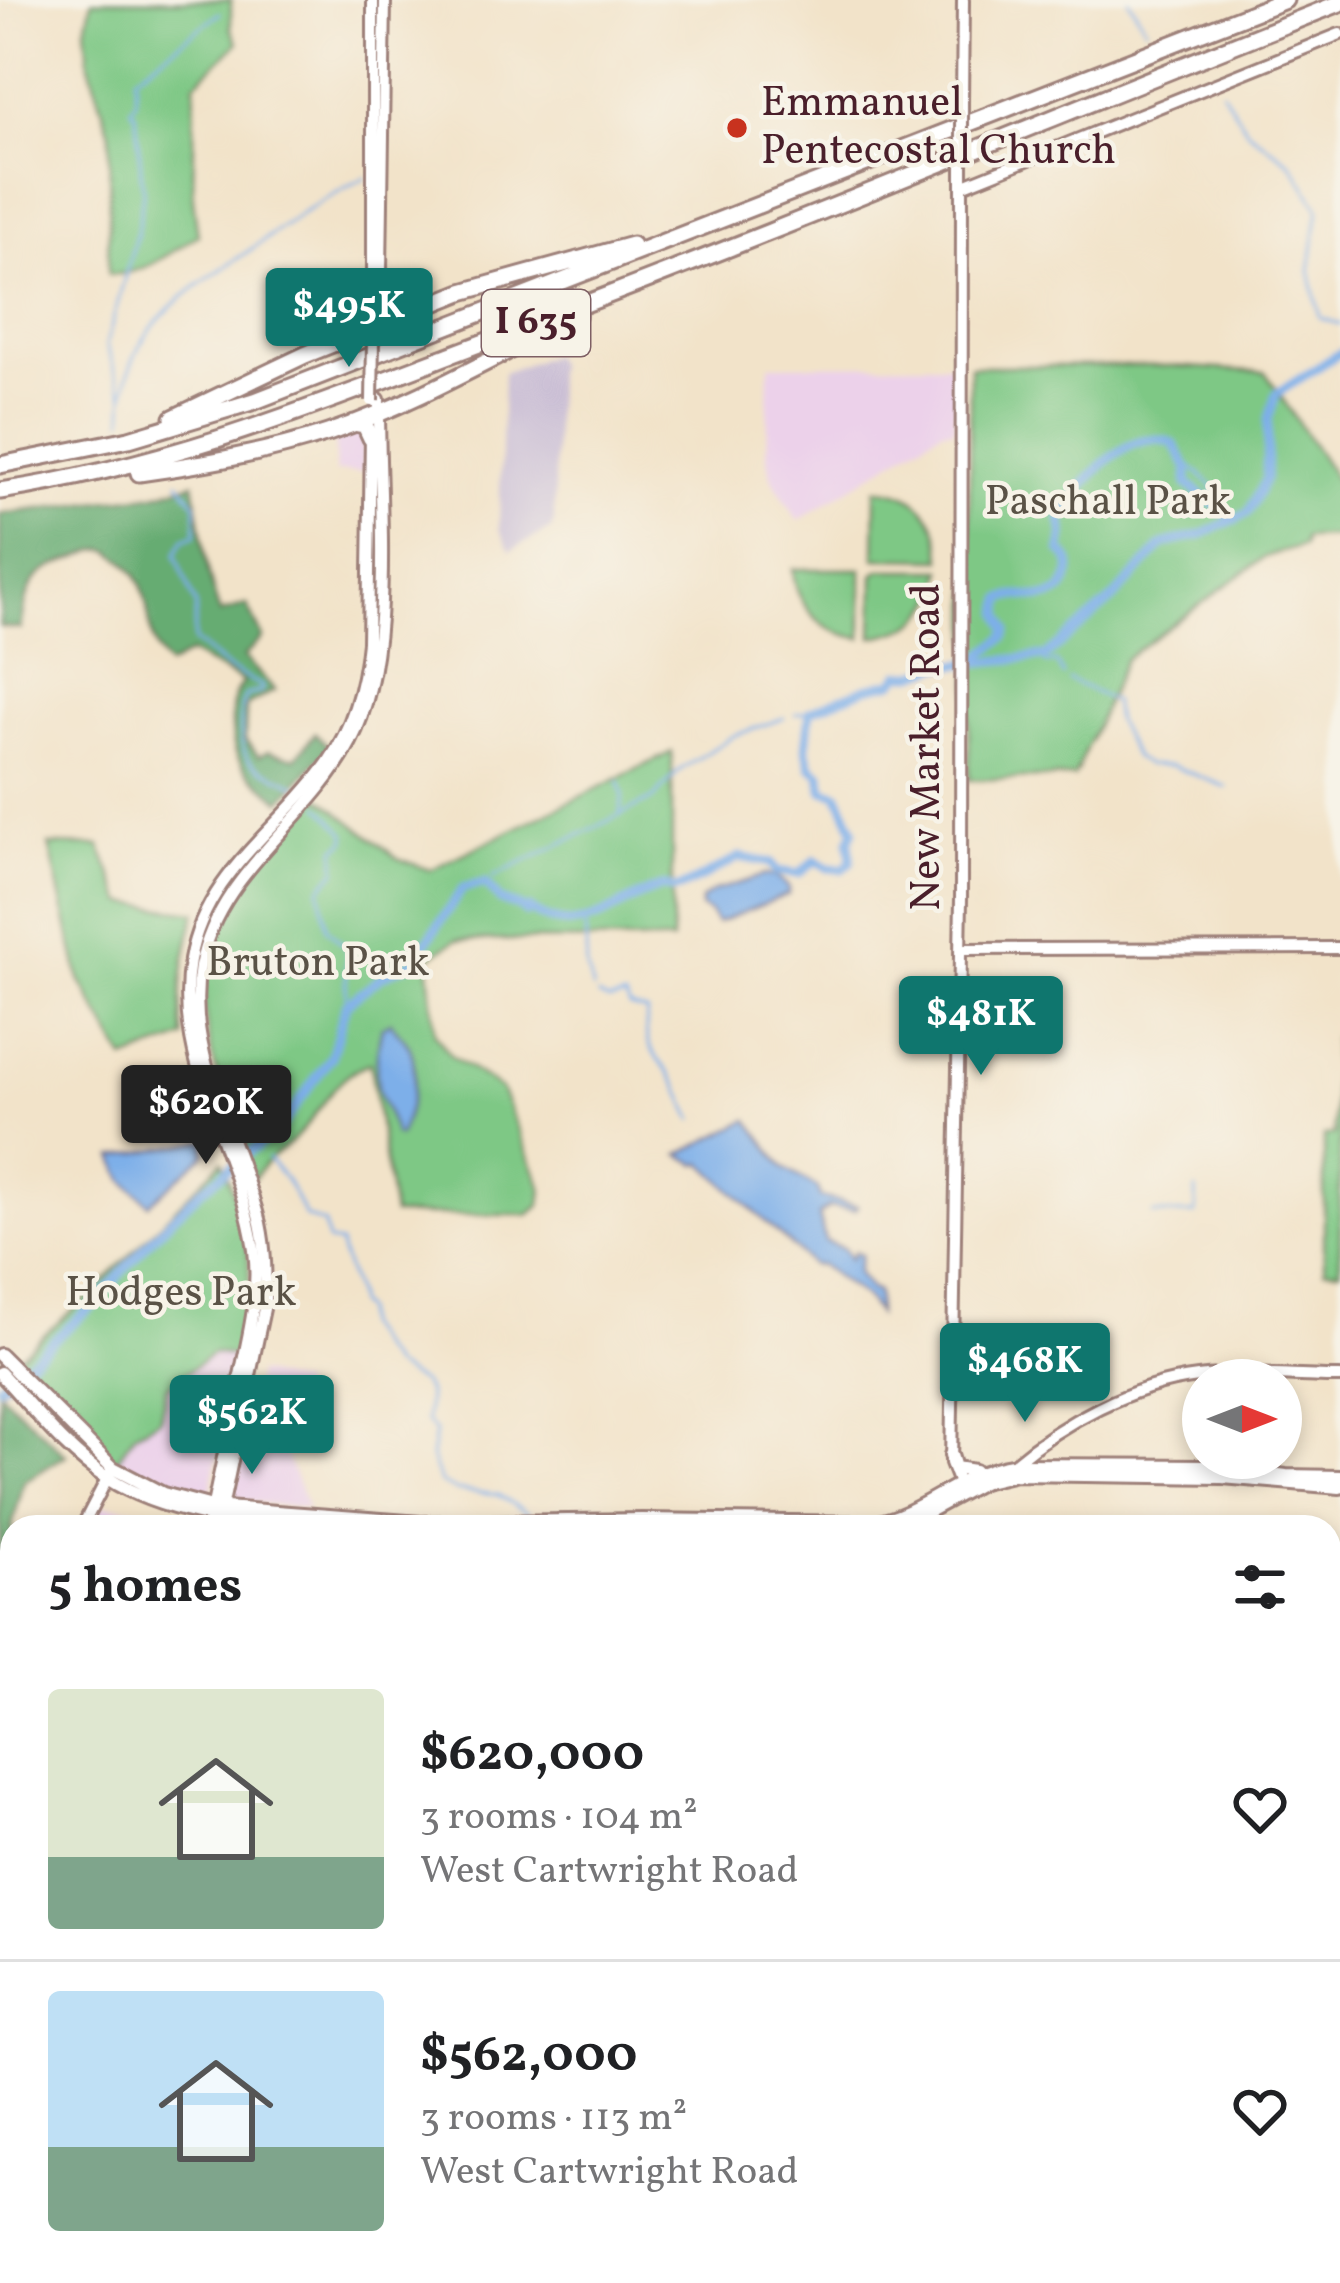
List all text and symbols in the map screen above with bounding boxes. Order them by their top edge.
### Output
place label: Emmanuel Pentecostal Church [761,75,1116,182]
marker: Emmanuel Pentecostal Church [724,115,750,141]
pin: $495K [265,268,433,370]
text: $495K [293,280,405,334]
road number: I 635 [482,290,590,356]
park label: Paschall Park [985,474,1231,533]
street label: New Market Road [899,583,958,911]
park label: Bruton Park [206,935,430,994]
pin: $481K [897,976,1065,1078]
text: $481K [926,988,1036,1042]
pin: $620K [122,1065,290,1167]
text: $620K [148,1077,264,1131]
park label: Hodges Park [65,1265,297,1324]
pin: $468K [941,1323,1109,1425]
text: $468K [967,1335,1083,1389]
north arrow [1182,1359,1302,1479]
map controls [1182,1359,1302,1479]
pin: $562K [168,1375,336,1477]
text: $562K [197,1387,307,1441]
text: 5 homes [48,1552,242,1623]
icon: filters [1227,1554,1293,1620]
text: $620,000 [420,1720,644,1791]
icon: home [144,1737,288,1881]
icon: heart [1227,1776,1293,1842]
text: 3 rooms · 104 m² [420,1791,698,1845]
text: West Cartwright Road [420,1845,799,1899]
text: $562,000 [420,2021,637,2092]
icon: home [144,2039,288,2183]
icon: heart [1227,2078,1293,2144]
text: 3 rooms · 113 m² [420,2092,687,2146]
text: West Cartwright Road [420,2146,799,2200]

